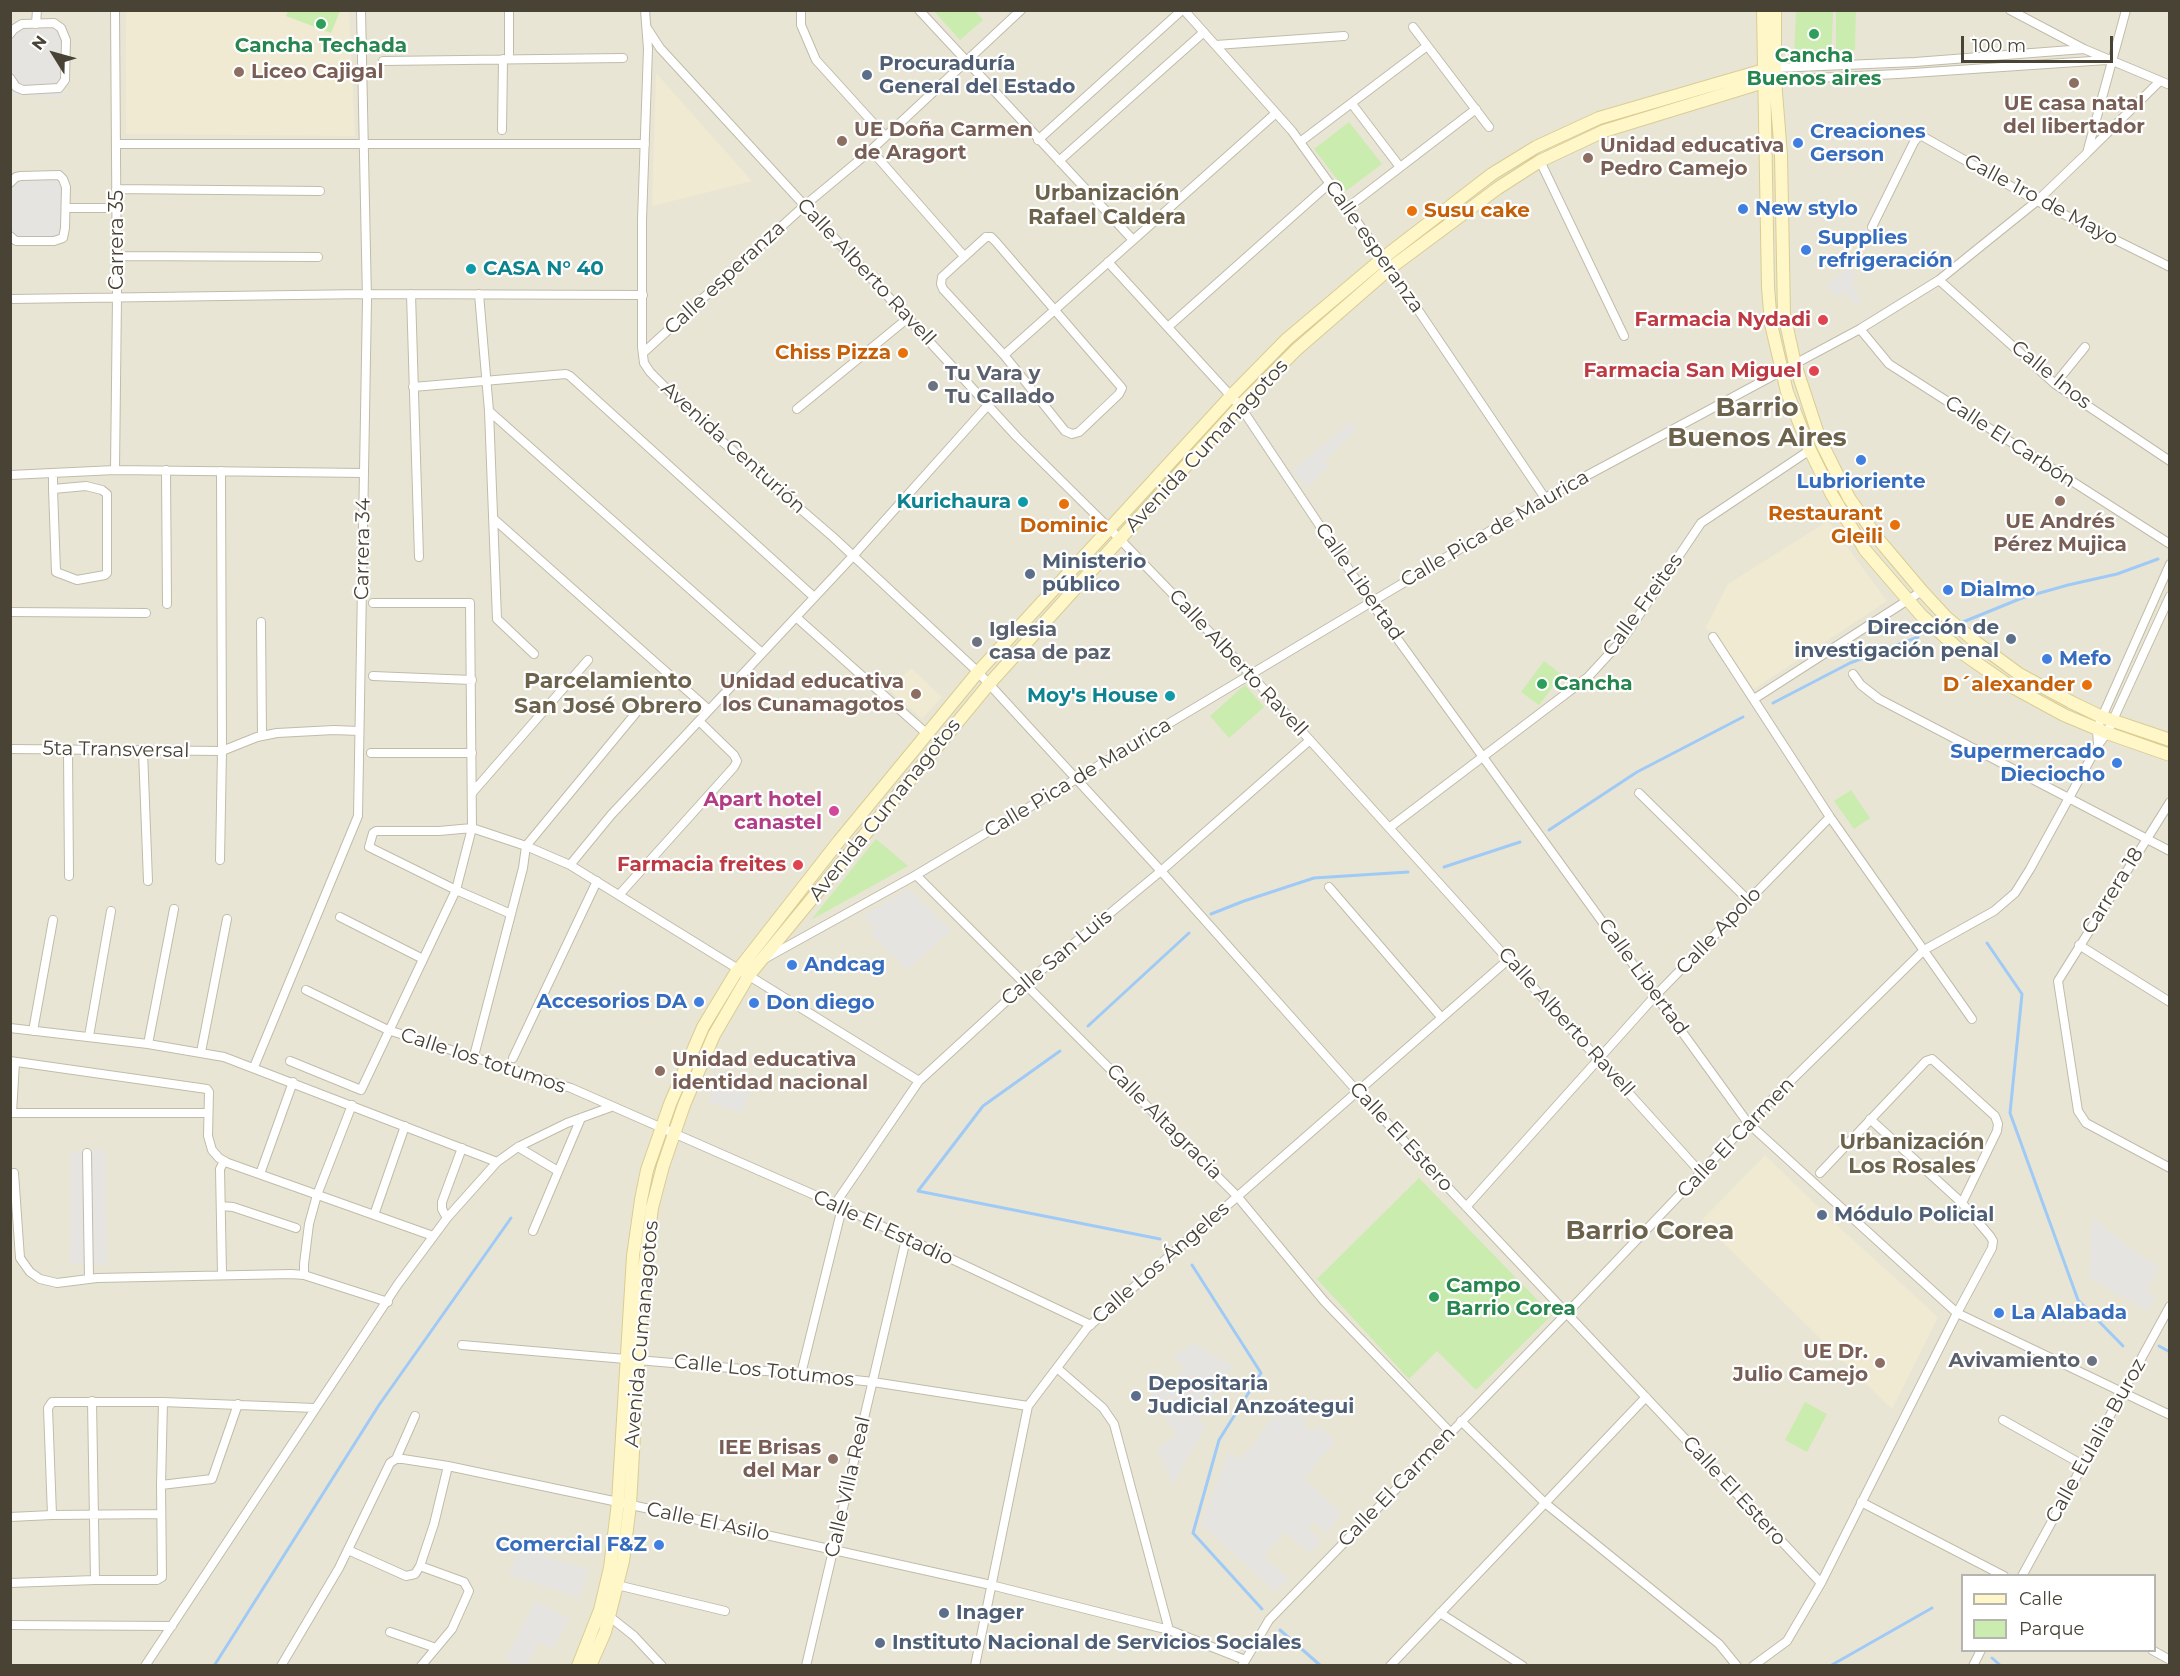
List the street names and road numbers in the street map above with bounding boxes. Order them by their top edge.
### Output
street label: Calle 1ro de Mayo [1960,149,2122,251]
street label: Calle esperanza [1319,176,1429,318]
street label: Carrera 35 [105,190,129,290]
street label: Calle Alberto Ravell [792,193,940,351]
street label: Calle esperanza [660,216,790,340]
street label: Calle Inos [2006,336,2096,414]
street label: Avenida Cumanagotos [1121,355,1293,537]
street label: Avenida Centurión [656,377,810,519]
street label: Calle El Carbón [1940,391,2080,493]
street label: Calle Pica de Maurica [1397,465,1593,593]
street label: Carrera 34 [350,498,376,600]
street label: Calle Libertad [1310,519,1408,645]
street label: Calle Freites [1598,549,1688,661]
street label: Calle Alberto Ravell [1164,584,1312,742]
street label: Calle Pica de Maurica [980,713,1176,843]
street label: Avenida Cumanagotos [804,714,966,906]
street label: 5ta Transversal [42,737,190,763]
street label: Carrera 18 [2077,843,2149,939]
street label: Calle Apolo [1671,882,1767,980]
street label: Calle San Luis [997,905,1117,1011]
street label: Calle Libertad [1593,914,1693,1040]
street label: Calle Alberto Ravell [1493,942,1639,1102]
street label: Calle los totumos [397,1023,569,1099]
street label: Calle Altagracia [1101,1059,1227,1185]
street label: Calle El Carmen [1672,1073,1800,1203]
street label: Calle El Estero [1344,1077,1458,1197]
street label: Calle El Estadio [809,1185,957,1271]
street label: Calle Los Ángeles [1087,1197,1235,1329]
street label: Avenida Cumanagotos [620,1219,664,1449]
street label: Calle Los Totumos [673,1350,855,1392]
street label: Calle Eulalia Buroz [2041,1355,2151,1527]
street label: Calle Villa Real [820,1414,876,1560]
street label: Calle El Carmen [1333,1422,1461,1552]
street label: Calle El Estero [1677,1431,1791,1551]
street label: Calle El Asilo [644,1497,772,1547]

